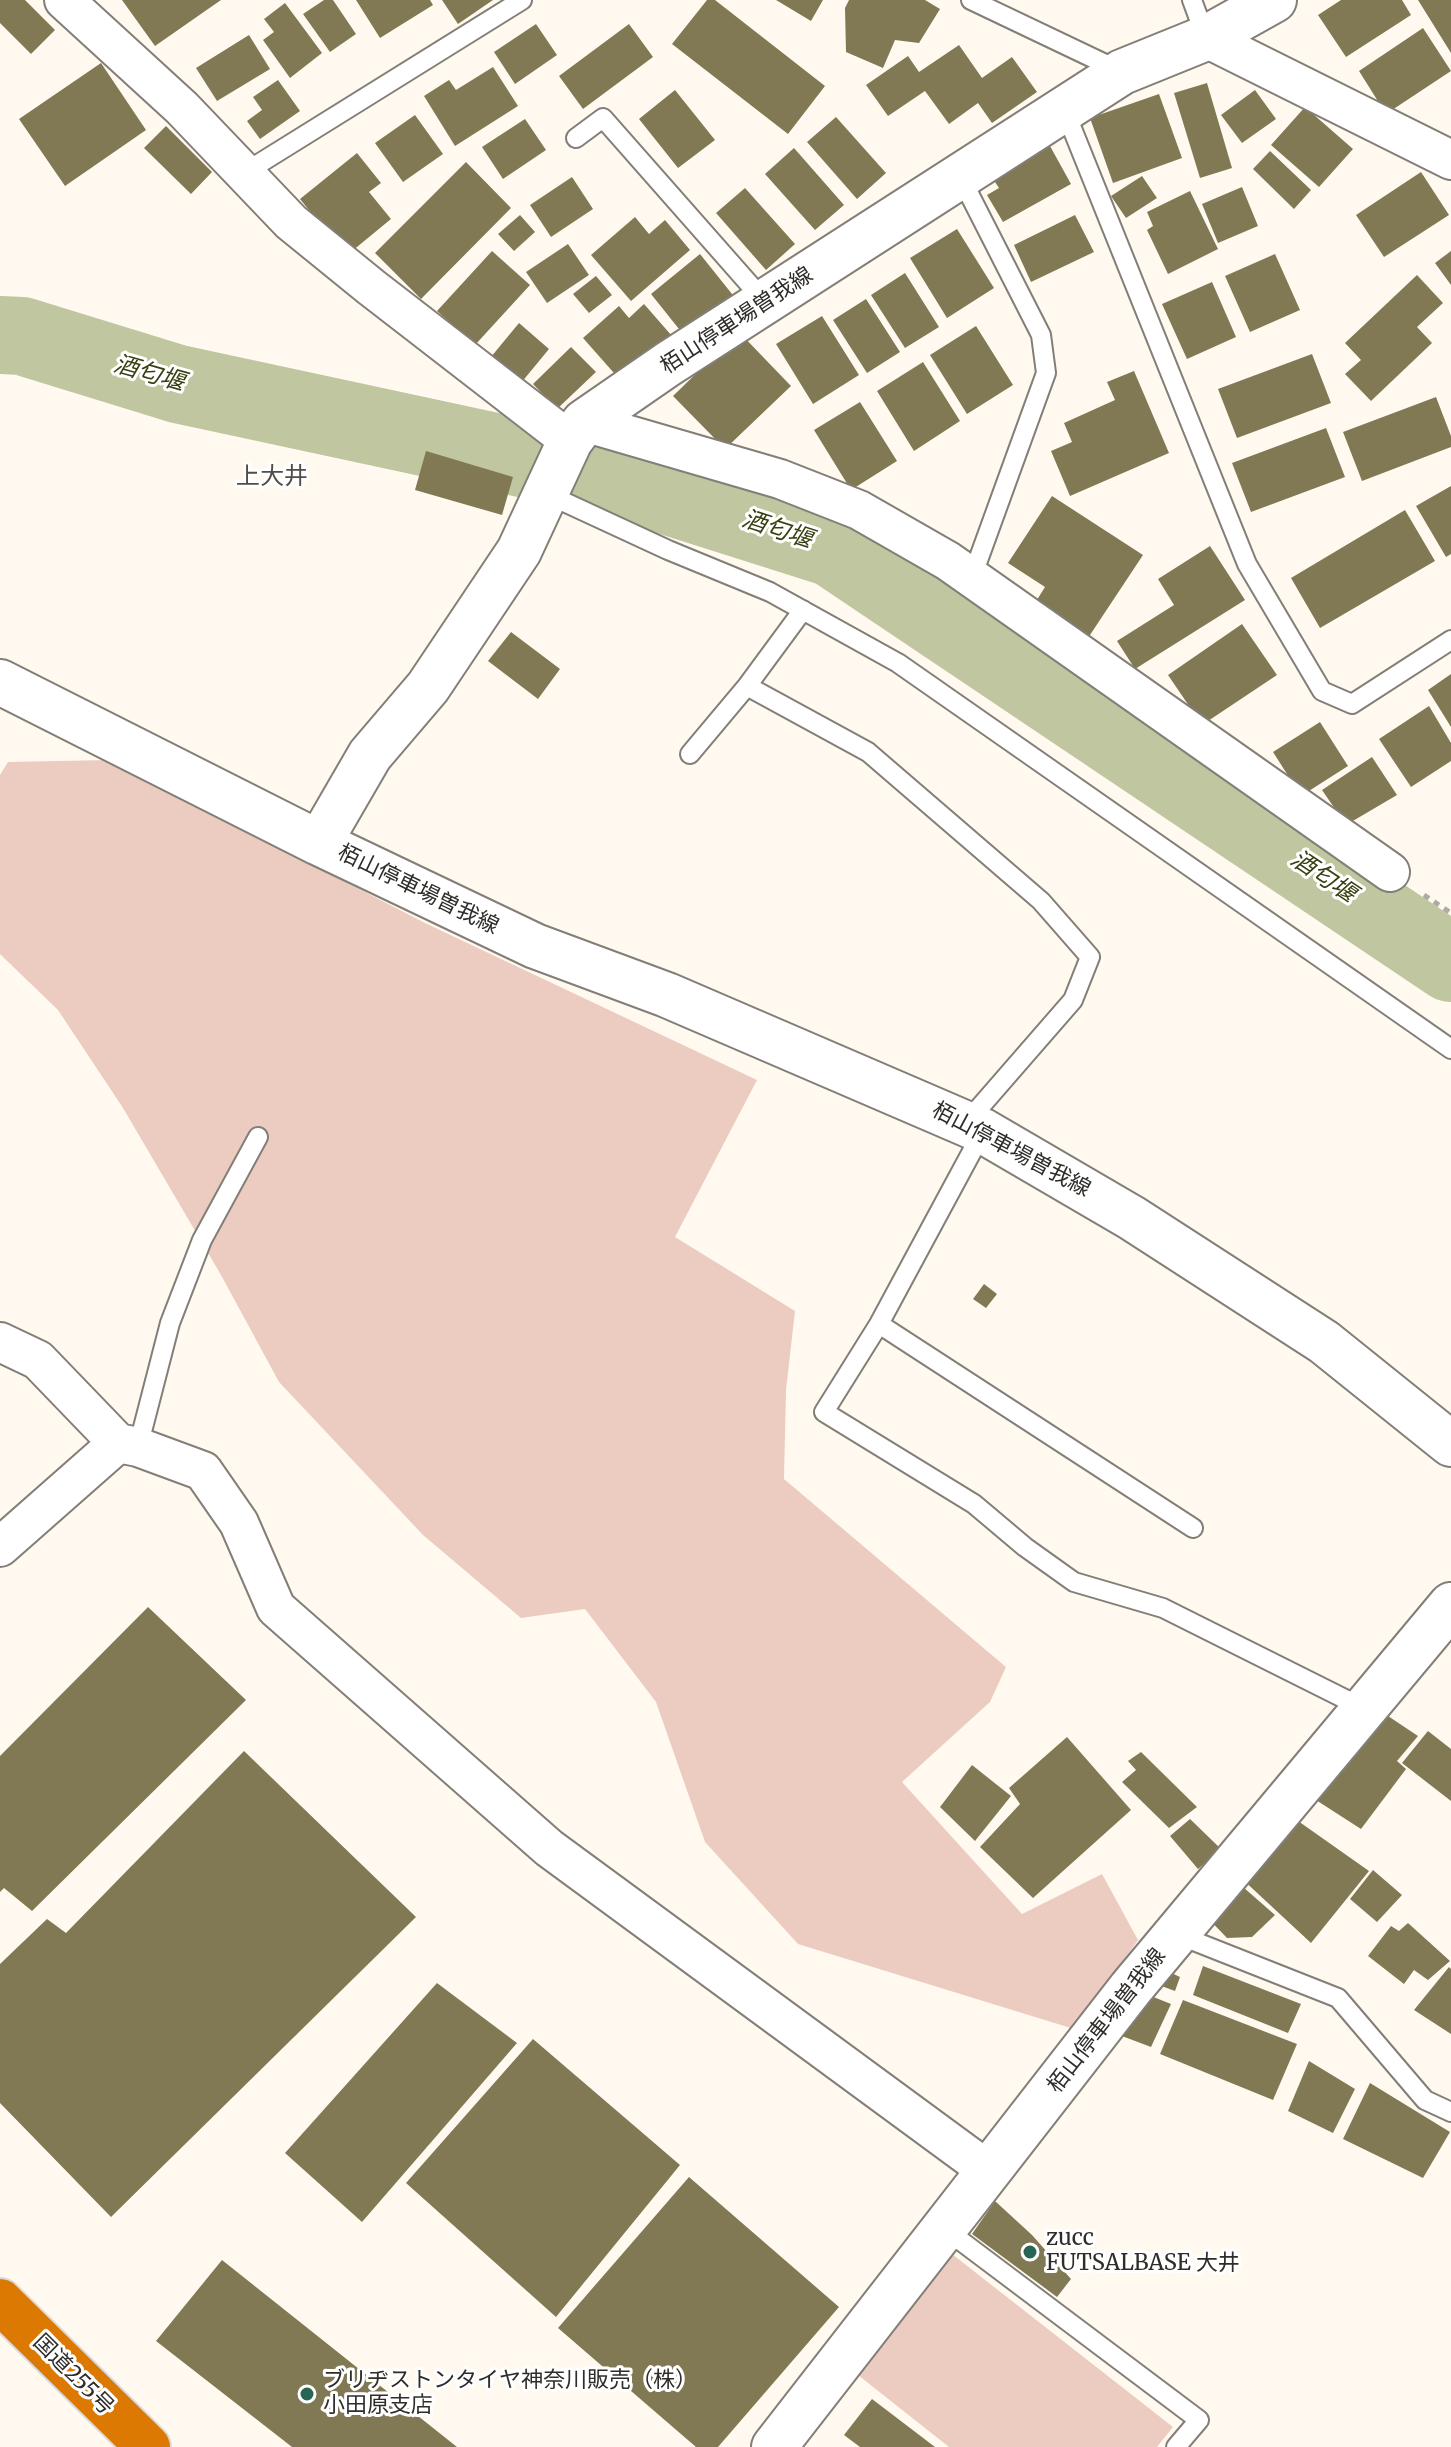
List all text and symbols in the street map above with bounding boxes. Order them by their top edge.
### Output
street label: 栢山停車場曽我線 [656,262,818,380]
water label: 酒匂堰 [110,350,188,398]
district label: 上大井 [236,463,308,491]
water label: 酒匂堰 [738,505,816,555]
street label: 栢山停車場曽我線 [333,840,503,940]
water label: 酒匂堰 [1285,845,1361,909]
street label: 栢山停車場曽我線 [927,1097,1095,1203]
street label: 栢山停車場曽我線 [1042,1944,1172,2098]
place label: zucc FUTSALBASE 大井 [1046,2226,1240,2278]
marker: zucc FUTSALBASE 大井 [1021,2243,1039,2261]
street label: 国道255号 [27,2329,119,2421]
place label: ブリヂストンタイヤ神奈川販売（株） 小田原支店 [323,2368,697,2420]
marker: ブリヂストンタイヤ神奈川販売（株） 小田原支店 [298,2385,316,2403]

